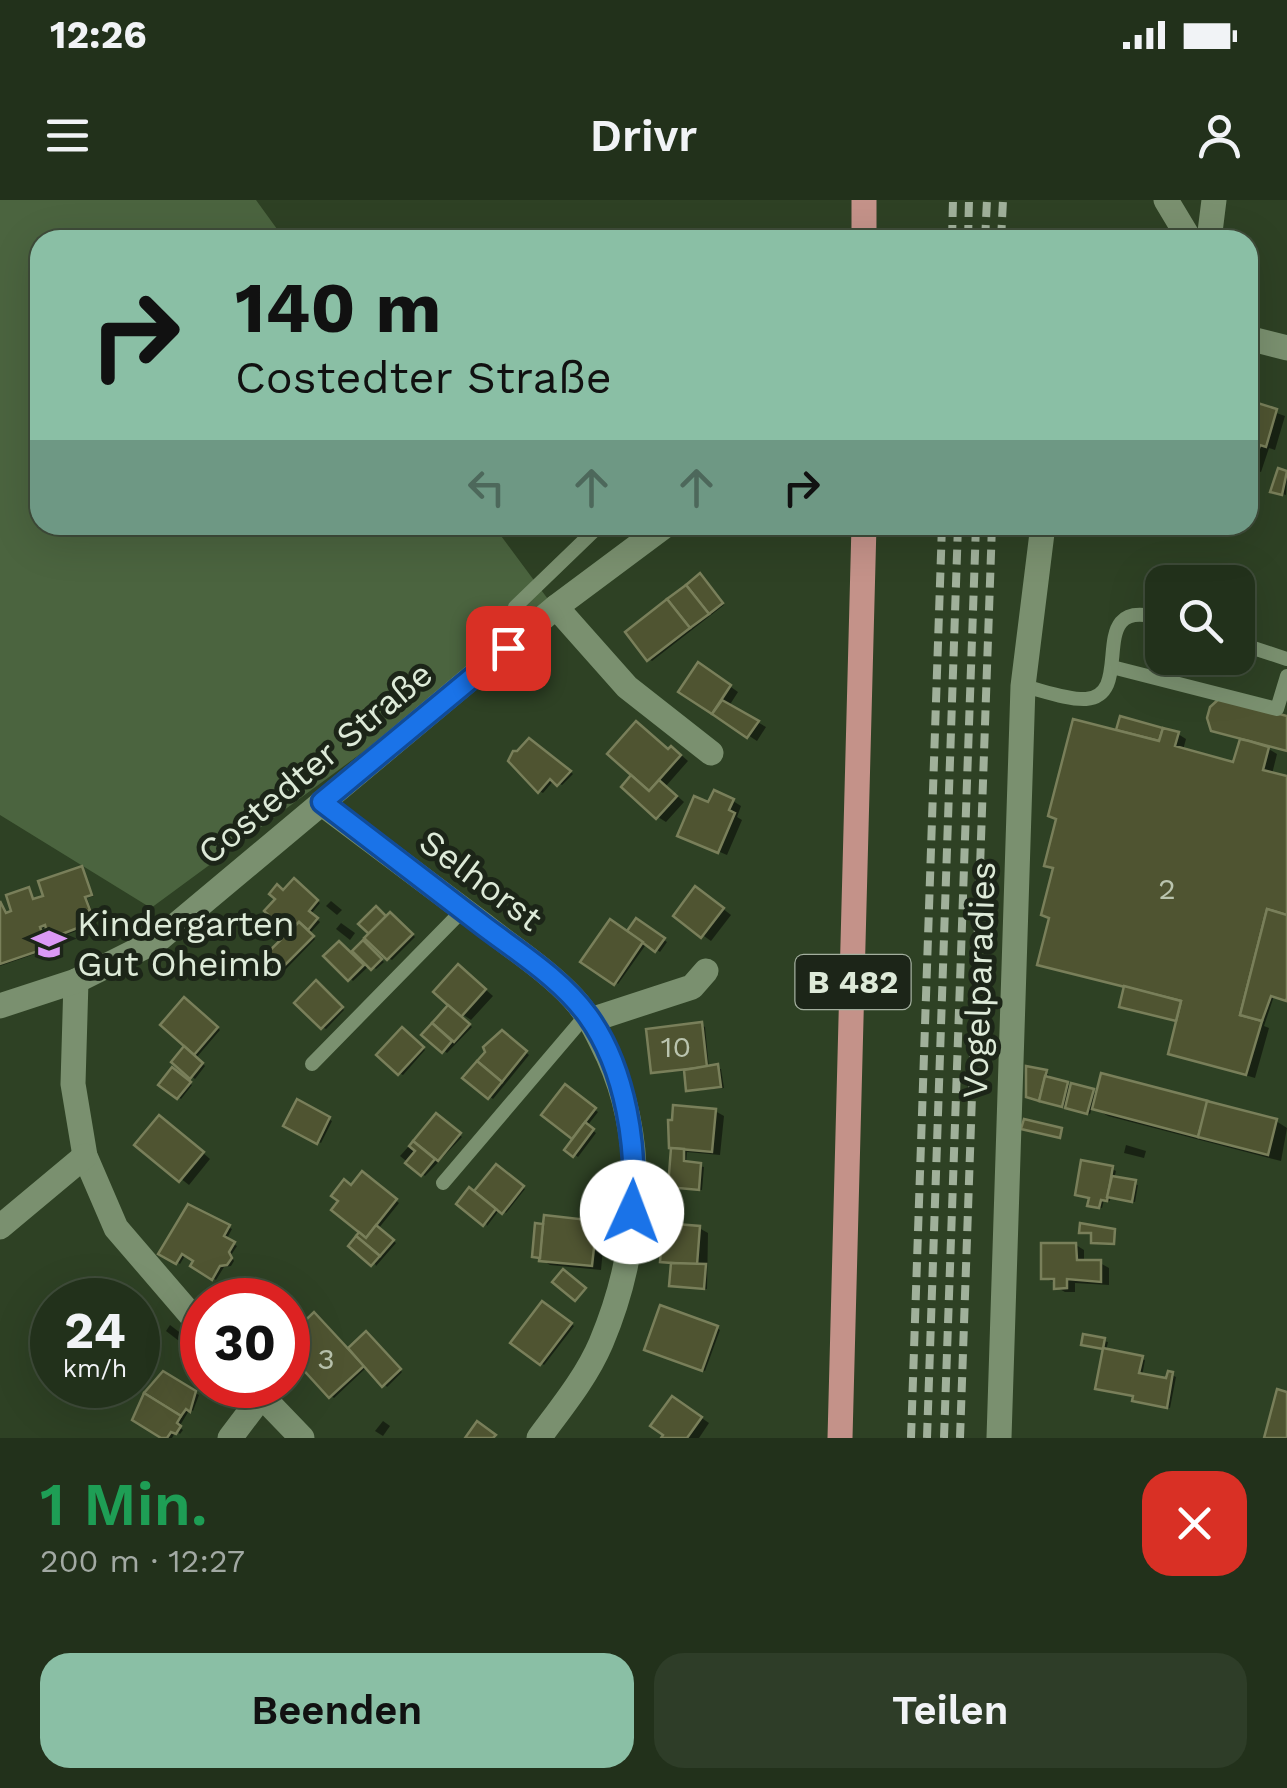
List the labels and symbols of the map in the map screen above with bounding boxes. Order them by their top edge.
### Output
pin [466,606,551,691]
street label: Costedter Straße [189,653,441,873]
street label: Selhorst [411,820,551,940]
street label: Vogelparadies [954,861,1004,1099]
house number: 2 [1158,871,1176,906]
place label: Kindergarten Gut Oheimb [77,903,295,985]
school or university icon: Kindergarten Gut Oheimb [30,925,68,963]
road number: B 482 [796,955,910,1009]
house number: 10 [661,1029,691,1064]
position arrow [580,1160,684,1264]
speed limit sign: 30 [180,1278,310,1408]
house number: 3 [317,1341,335,1376]

